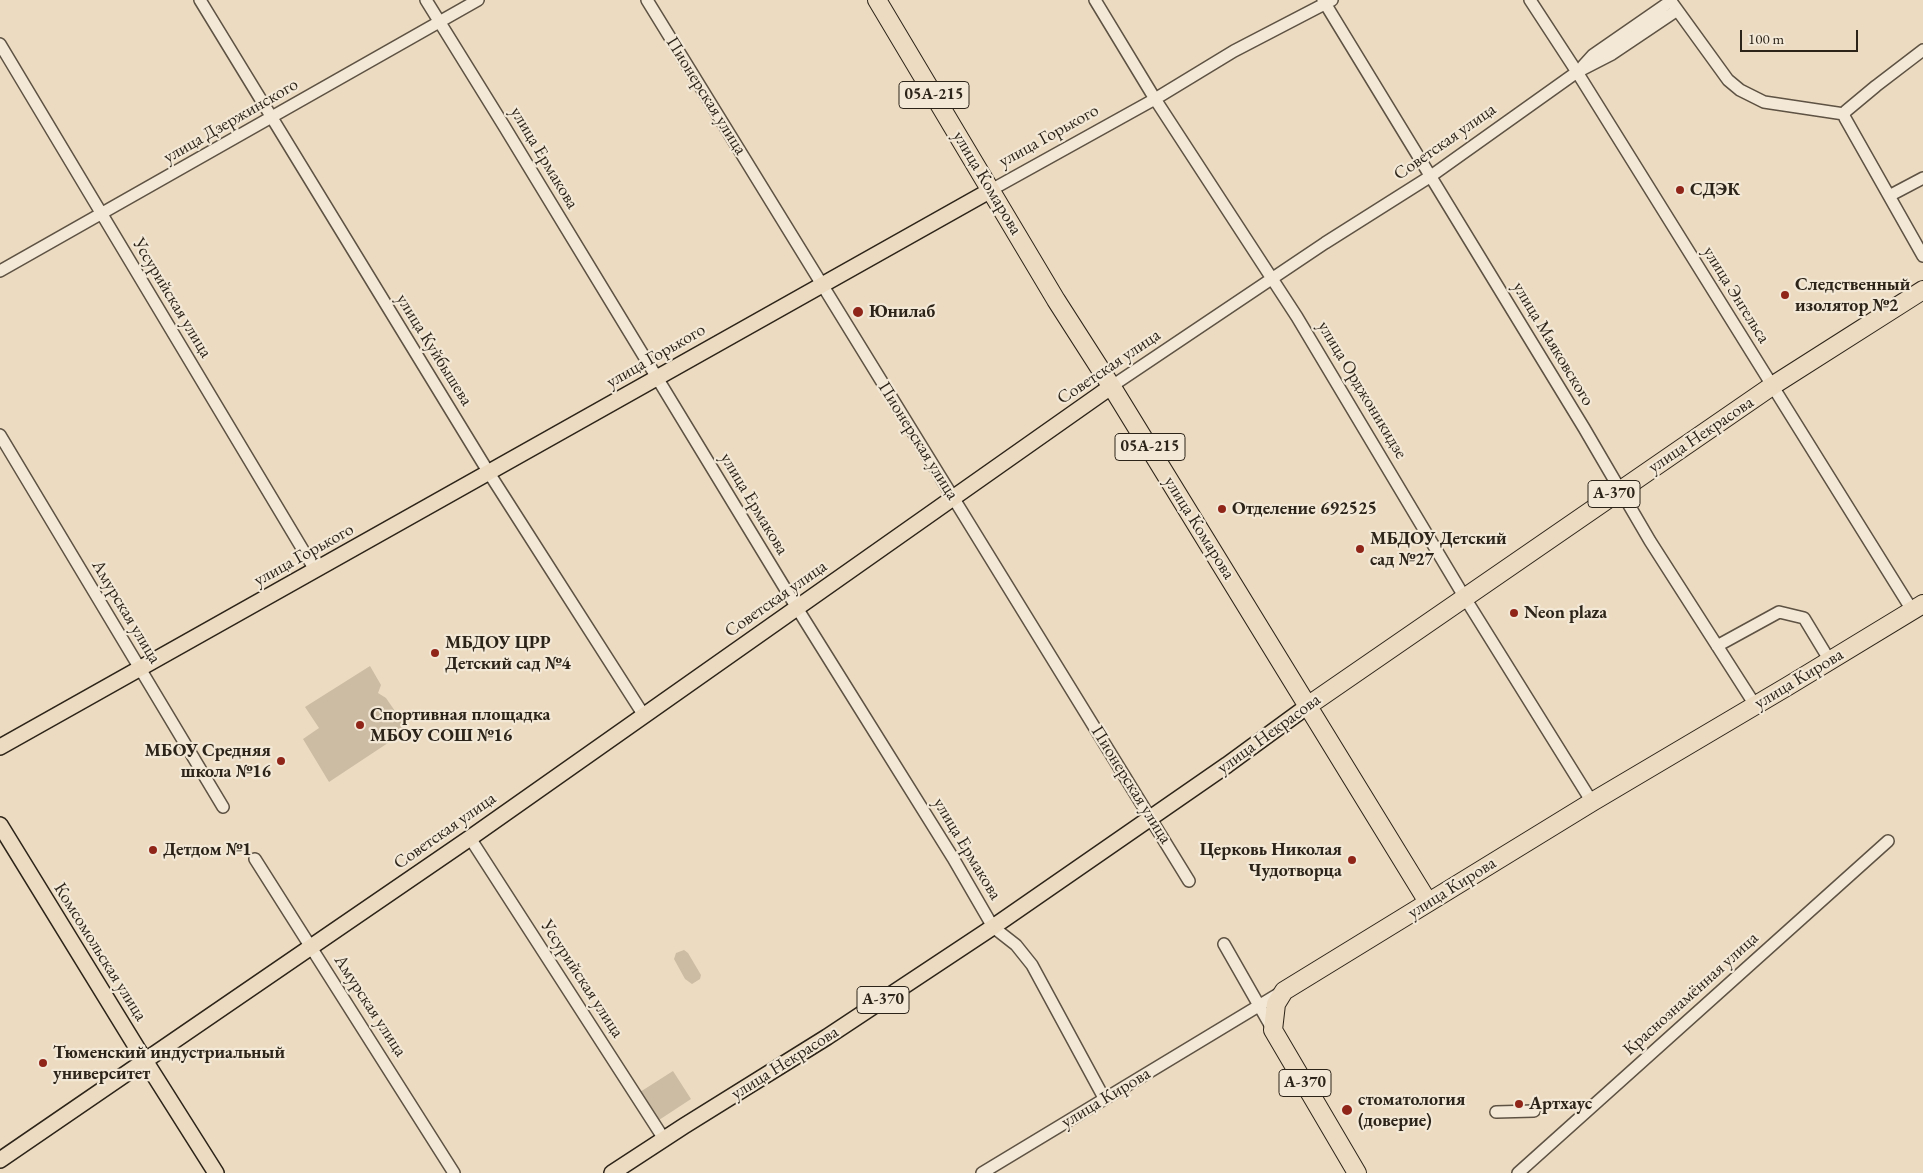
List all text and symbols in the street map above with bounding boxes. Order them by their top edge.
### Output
scale bar [1743,20,1860,52]
text: 100 m [1748,29,1784,48]
street label: Пионерская улица [661,33,751,159]
street label: улица Дзержинского [160,74,302,168]
road number: 05А-215 [899,82,969,108]
street label: Советская улица [1390,99,1500,185]
street label: улица Горького [995,100,1103,172]
street label: улица Ермакова [505,103,583,213]
street label: улица Комарова [948,127,1026,239]
place label: СДЭК [1690,179,1740,201]
marker: СДЭК [1674,184,1686,196]
street label: Уссурийская улица [128,234,216,362]
street label: улица Энгельса [1698,243,1774,347]
place label: Следственный изолятор №2 [1795,274,1910,316]
street label: улица Маяковского [1507,278,1599,410]
marker: Следственный изолятор №2 [1779,289,1791,301]
street label: улица Куйбышева [391,290,477,410]
place label: Юнилаб [869,301,935,323]
marker: Юнилаб [851,305,865,319]
street label: улица Орджоникидзе [1312,317,1412,463]
street label: улица Горького [603,319,709,393]
street label: Советская улица [1053,325,1165,409]
street label: Пионерская улица [873,378,963,504]
street label: улица Некрасова [1644,392,1758,478]
road number: 05А-215 [1115,434,1185,461]
street label: улица Ермакова [715,449,793,559]
street label: улица Комарова [1159,472,1239,584]
road number: А-370 [1588,480,1640,508]
place label: Отделение 692525 [1232,498,1377,520]
marker: Отделение 692525 [1216,503,1228,515]
street label: улица Горького [250,519,358,591]
place label: МБДОУ Детский сад №27 [1370,528,1507,570]
marker: МБДОУ Детский сад №27 [1354,543,1366,555]
street label: Амурская улица [87,556,165,668]
street label: Советская улица [721,556,831,642]
place label: Neon plaza [1524,602,1607,624]
marker: Neon plaza [1508,607,1520,619]
place label: МБДОУ ЦРР Детский сад №4 [445,632,571,674]
street label: улица Кирова [1751,644,1847,714]
marker: МБДОУ ЦРР Детский сад №4 [429,647,441,659]
street label: улица Некрасова [1213,689,1325,779]
place label: Спортивная площадка МБОУ СОШ №16 [370,704,550,746]
marker: Спортивная площадка МБОУ СОШ №16 [354,719,366,731]
street label: Пионерская улица [1086,722,1176,848]
place label: МБОУ Средняя школа №16 [145,740,271,782]
marker: МБОУ Средняя школа №16 [275,755,287,767]
street label: Советская улица [390,788,500,874]
street label: улица Ермакова [928,794,1006,904]
place label: Детдом №1 [163,839,252,861]
place label: Церковь Николая Чудотворца [1200,839,1342,882]
marker: Детдом №1 [147,844,159,856]
street label: улица Кирова [1404,852,1500,924]
marker: Церковь Николая Чудотворца [1346,854,1358,866]
street label: Комсомольская улица [49,879,151,1025]
street label: Уссурийская улица [536,916,628,1042]
street label: Краснознамённая улица [1619,928,1763,1060]
street label: Амурская улица [329,951,411,1061]
road number: А-370 [857,986,909,1014]
street label: улица Некрасова [727,1021,843,1105]
place label: Тюменский индустриальный университет [53,1042,285,1084]
marker: Тюменский индустриальный университет [37,1057,49,1069]
street label: улица Кирова [1058,1063,1154,1133]
road number: А-370 [1279,1070,1331,1096]
place label: стоматология (доверие) [1358,1089,1465,1132]
place label: Артхаус [1529,1093,1592,1115]
marker: Артхаус [1513,1098,1525,1110]
marker: стоматология (доверие) [1340,1103,1354,1117]

